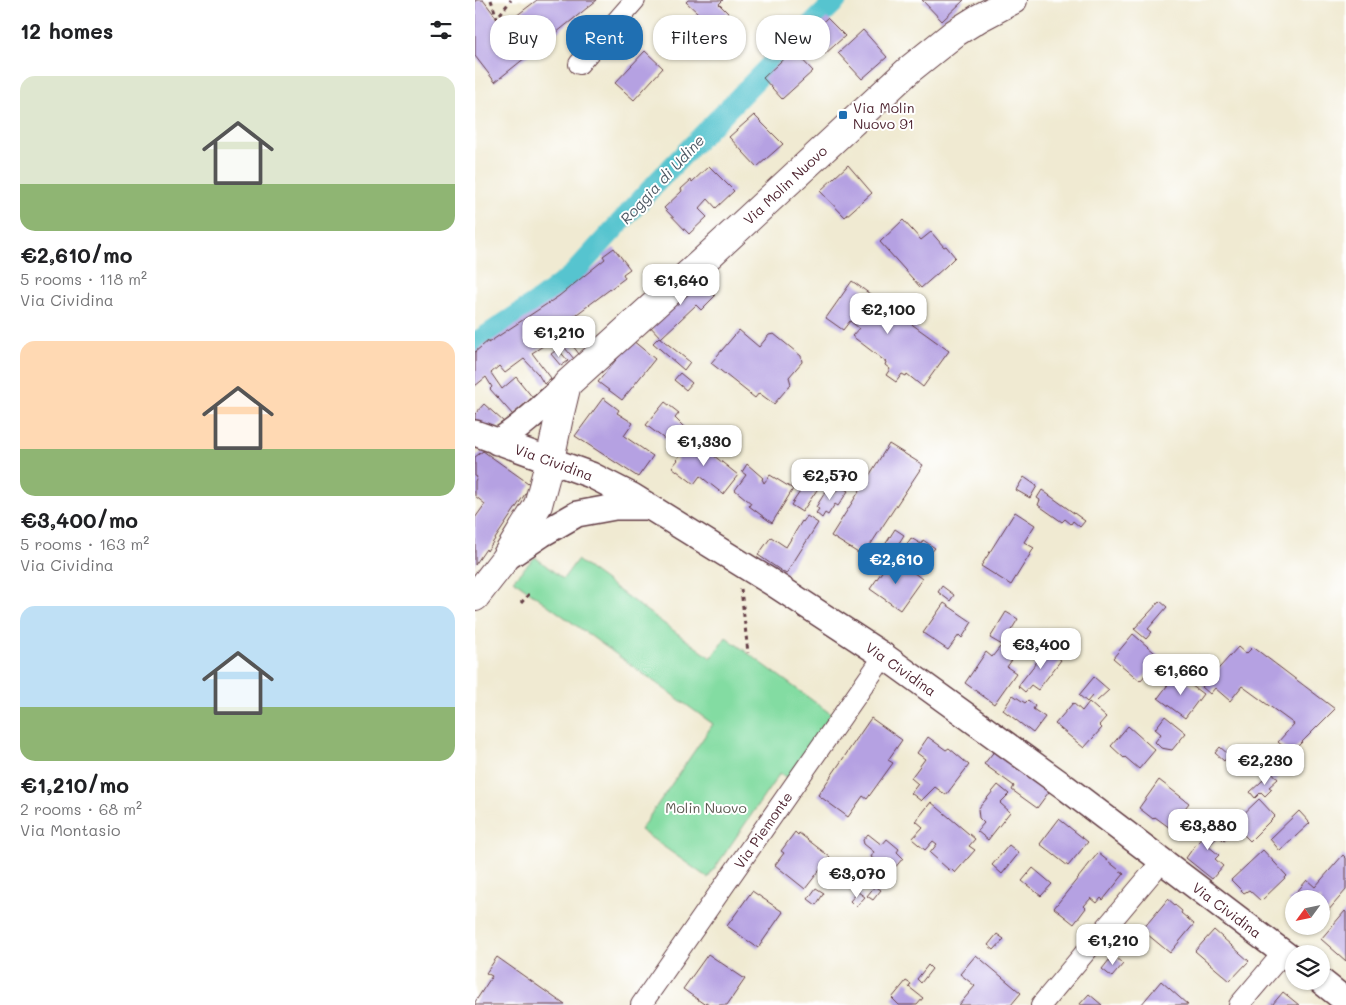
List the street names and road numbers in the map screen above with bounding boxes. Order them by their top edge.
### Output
street label: Via Molin Nuovo [739,141,831,229]
street label: Via Cividina [512,439,596,485]
street label: Via Cividina [862,638,940,700]
street label: Via Piemonte [729,788,797,872]
street label: Via Cividina [1188,878,1266,942]

